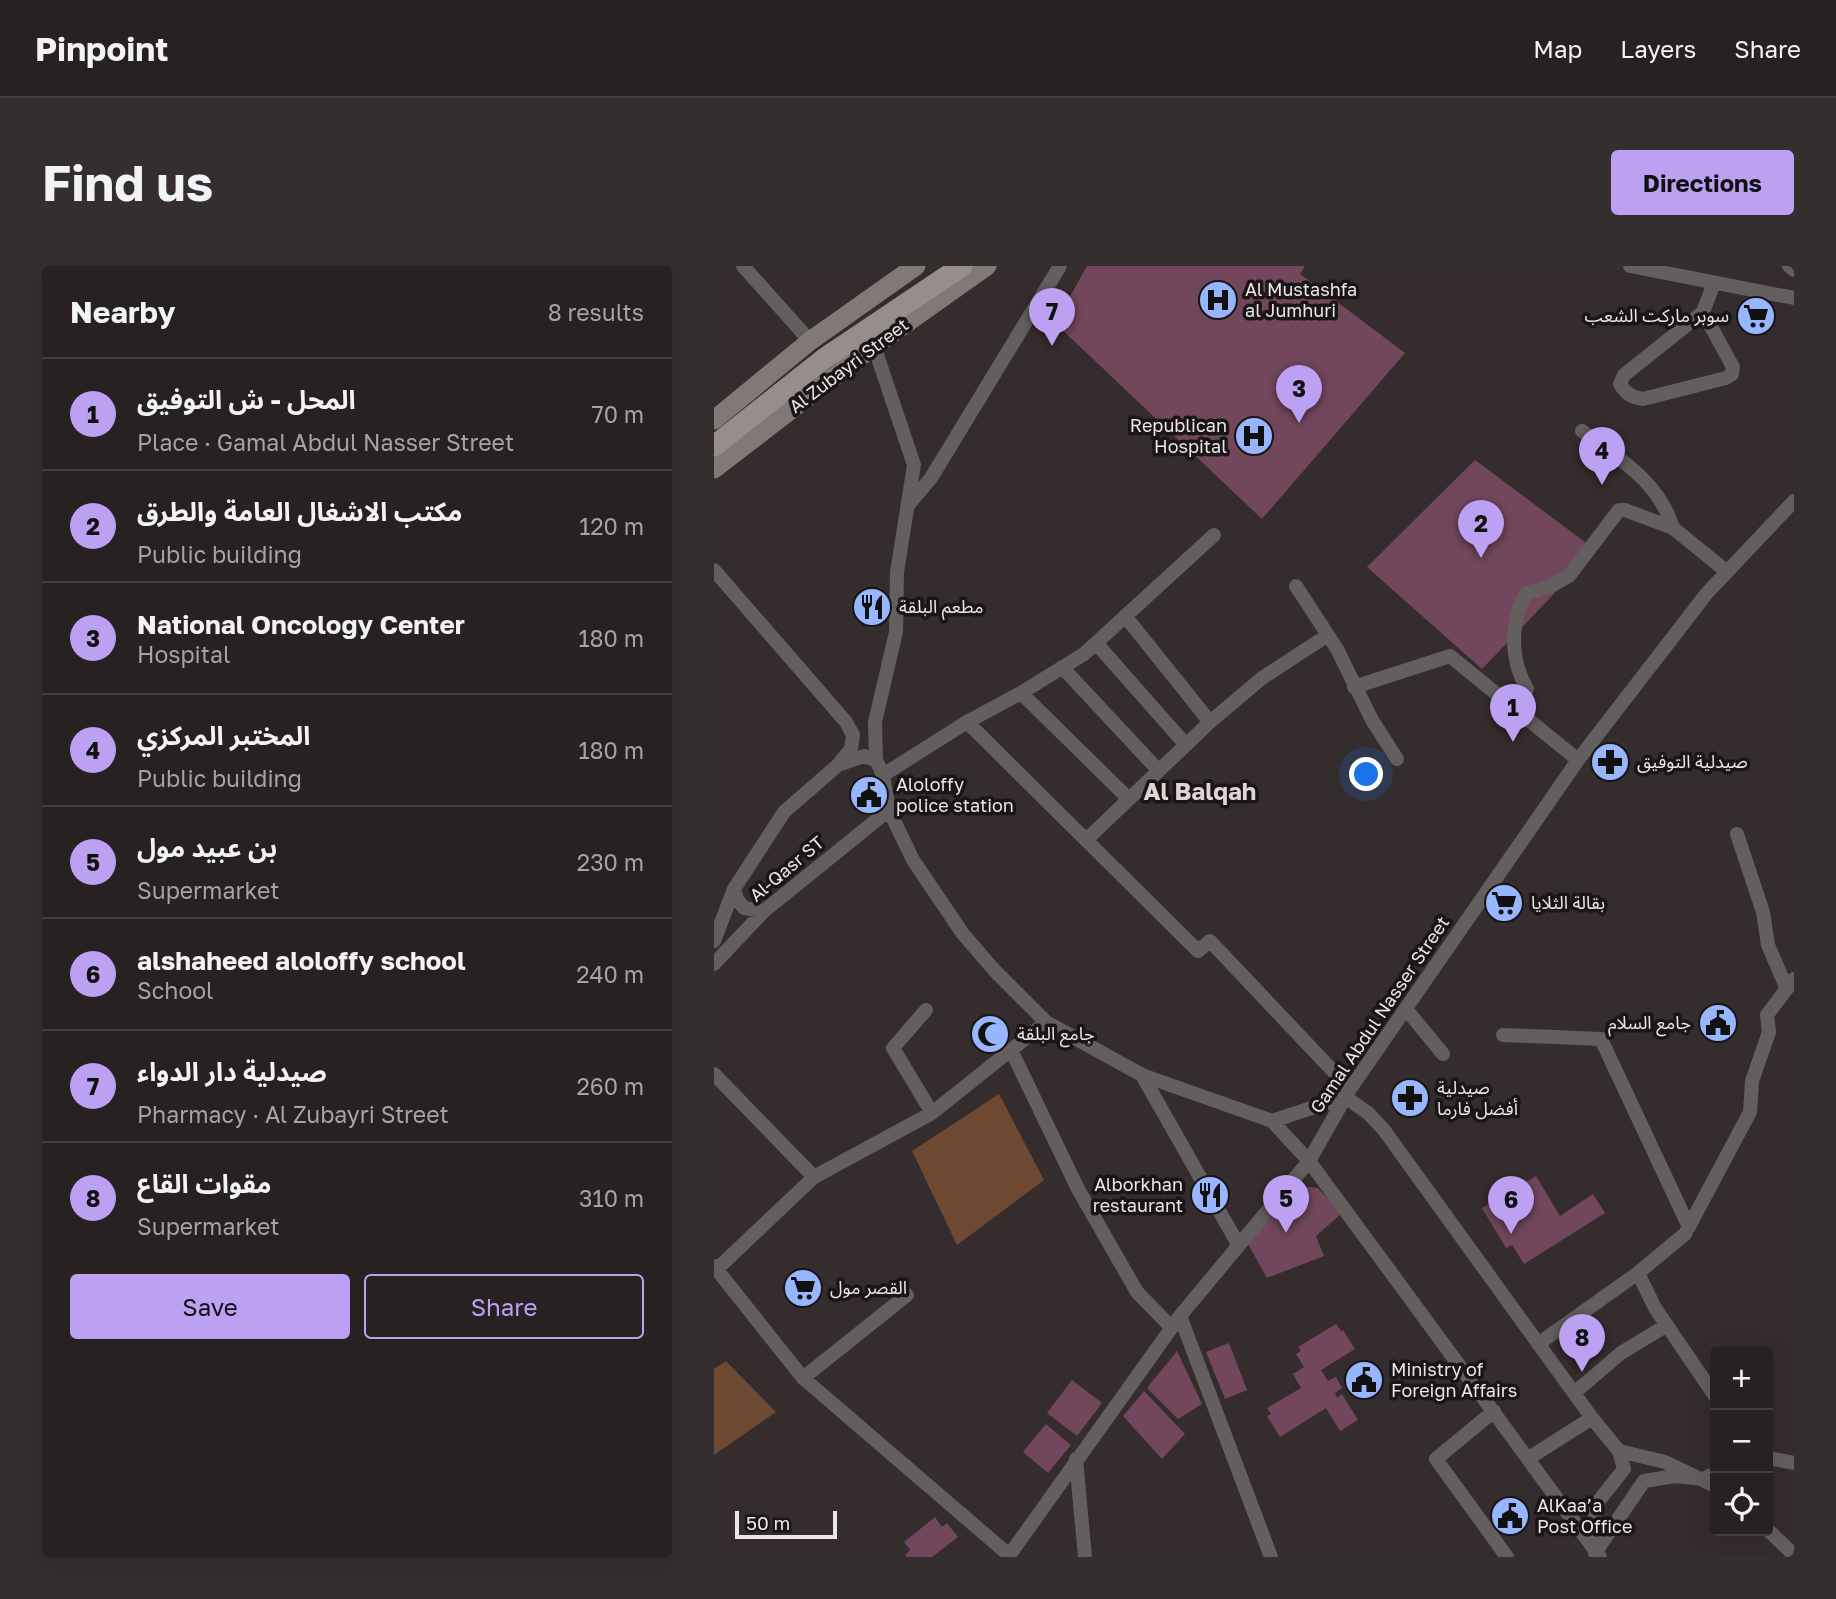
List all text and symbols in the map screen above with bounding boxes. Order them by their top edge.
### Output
text: Pinpoint [35,29,168,68]
text: Map [1533,34,1582,63]
text: Layers [1620,34,1696,63]
text: Share [1734,34,1801,63]
button: Directions [1611,150,1794,215]
text: Find us [42,153,213,212]
place label: Al Mustashfa al Jumhuri [1245,278,1357,321]
hospital icon: Al Mustashfa al Jumhuri [1197,279,1239,321]
pin: 7 [1029,288,1075,346]
text: Nearby [70,294,175,330]
supermarket icon: سوبر ماركت الشعب [1735,295,1777,337]
text: 8 results [548,298,644,326]
place label: سوبر ماركت الشعب [1584,304,1729,327]
street label: Al Zubayri Street [784,313,912,417]
pin: 3 [1276,365,1322,423]
text: المحل - ش التوفيق [137,384,356,415]
text: 1 [87,400,99,428]
text: 70 m [591,400,644,428]
place label: Republican Hospital [1130,414,1227,457]
hospital icon: Republican Hospital [1233,415,1275,457]
pin: 4 [1579,427,1625,485]
text: Place · Gamal Abdul Nasser Street [137,428,514,456]
text: مكتب الاشغال العامة والطرق [137,496,462,527]
pin: 2 [1458,500,1504,558]
text: 2 [86,512,100,540]
text: 120 m [579,512,644,540]
text: Public building [137,540,302,568]
restaurant icon: مطعم البلقة [851,586,893,628]
place label: مطعم البلقة [899,595,983,620]
text: National Oncology Center [137,609,465,640]
text: 3 [86,624,100,652]
text: 180 m [578,624,644,652]
text: Hospital [137,640,230,668]
pin: 1 [1490,684,1536,742]
text: المختبر المركزي [137,720,310,751]
text: 4 [86,736,100,764]
text: 180 m [578,736,644,764]
pharmacy icon: صيدلية التوفيق [1589,741,1631,783]
place label: صيدلية التوفيق [1637,750,1748,773]
your location [1349,757,1383,791]
text: Public building [137,764,302,792]
place label: Aloloffy police station [896,773,1014,816]
public building icon: Aloloffy police station [848,774,890,816]
district label: Al Balqah [1144,776,1256,805]
street label: Al-Qasr ST [745,831,828,906]
text: بن عبيد مول [137,832,277,863]
text: 5 [86,848,100,876]
text: 230 m [577,848,644,876]
text: Supermarket [137,876,280,904]
supermarket icon: بقالة الثلايا [1483,882,1525,924]
place label: بقالة الثلايا [1531,891,1605,913]
street label: Gamal Abdul Nasser Street [1305,912,1453,1117]
text: alshaheed aloloffy school [137,945,466,976]
text: 6 [86,960,100,988]
text: 240 m [576,960,644,988]
text: School [137,976,213,1004]
public building icon: جامع السلام [1697,1002,1739,1044]
place label: جامع السلام [1608,1011,1691,1037]
mosque icon: جامع البلقة [969,1013,1011,1055]
place label: جامع البلقة [1017,1022,1095,1048]
text: صيدلية دار الدواء [137,1056,327,1087]
text: 7 [87,1072,99,1100]
text: 260 m [576,1072,644,1100]
place label: صيدلية أفضل فارما [1437,1076,1518,1120]
pharmacy icon: صيدلية أفضل فارما [1389,1077,1431,1119]
text: Pharmacy · Al Zubayri Street [137,1100,449,1128]
text: مقوات القاع [137,1168,271,1199]
place label: Alborkhan restaurant [1093,1173,1183,1216]
restaurant icon: Alborkhan restaurant [1189,1174,1231,1216]
pin: 5 [1263,1175,1309,1233]
pin: 6 [1488,1176,1534,1234]
text: 8 [86,1184,100,1212]
text: 310 m [579,1184,644,1212]
text: Supermarket [137,1212,280,1240]
supermarket icon: القصر مول [782,1267,824,1309]
button: Save [70,1274,350,1339]
button: Share [364,1274,644,1339]
place label: القصر مول [830,1276,907,1299]
pin: 8 [1559,1314,1605,1372]
map controls [1710,1347,1773,1536]
button: + [1710,1347,1773,1410]
place label: Ministry of Foreign Affairs [1391,1358,1517,1401]
public building icon: Ministry of Foreign Affairs [1343,1359,1385,1401]
button: − [1710,1410,1773,1473]
button: locate [1710,1473,1773,1536]
place label: AlKaa’a Post Office [1537,1494,1632,1537]
public building icon: AlKaa’a Post Office [1489,1495,1531,1537]
scale bar [735,1508,836,1540]
text: 50 m [746,1511,790,1534]

